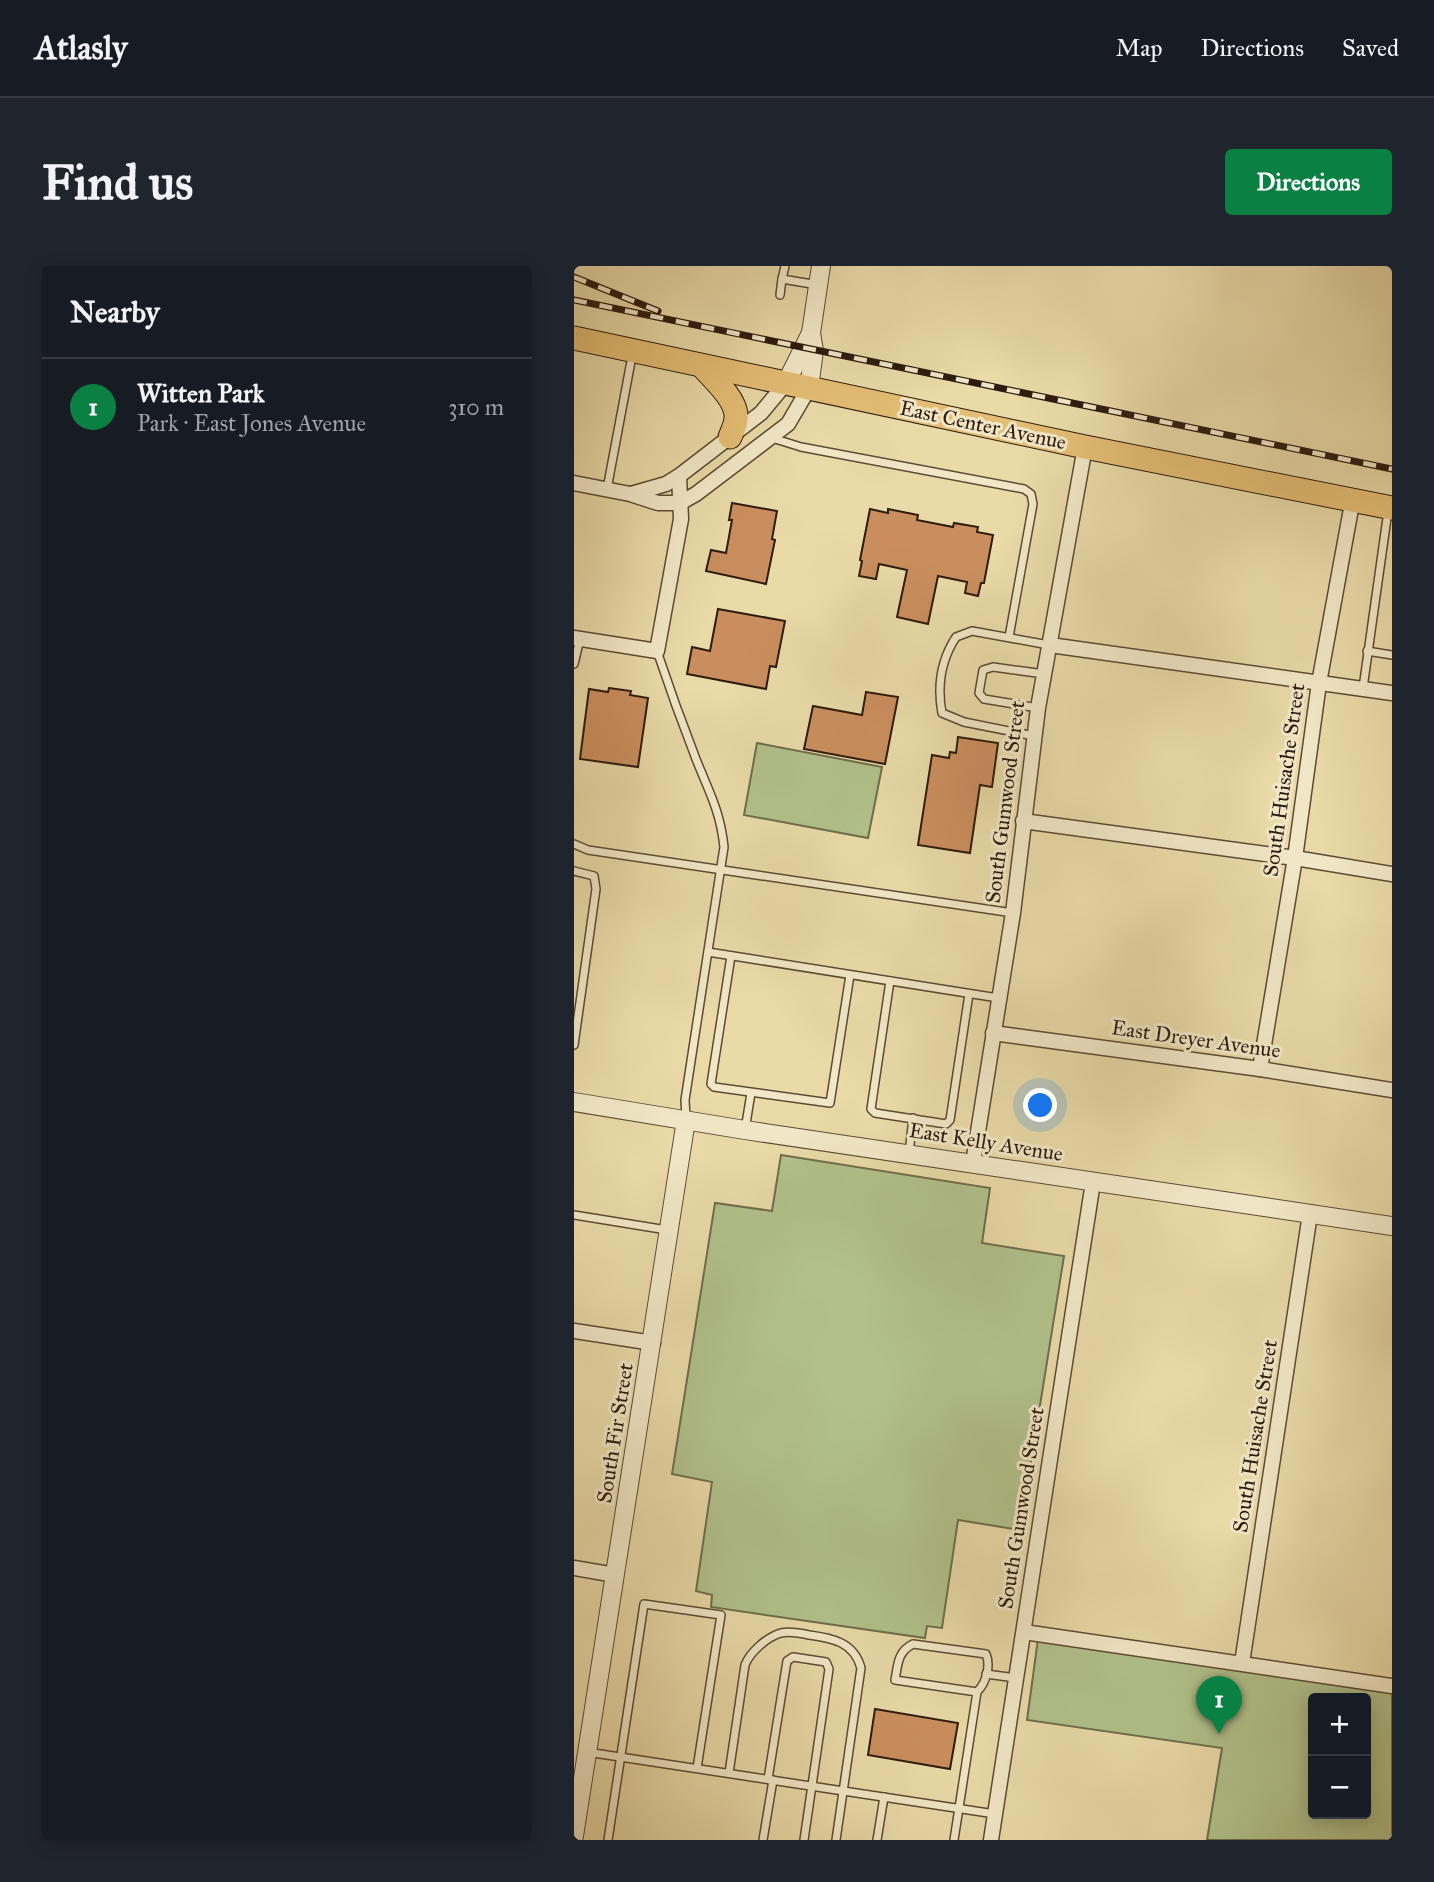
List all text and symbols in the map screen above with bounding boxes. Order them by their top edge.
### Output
text: Atlasly [35,28,127,68]
text: Map [1116,33,1163,63]
text: Directions [1201,33,1304,63]
text: Saved [1342,33,1399,63]
button: Directions [1225,149,1392,215]
text: Find us [42,153,193,212]
text: Nearby [70,294,160,330]
text: Witten Park [137,377,265,409]
text: 1 [88,393,98,421]
text: 310 m [448,393,504,421]
street label: East Center Avenue [897,395,1069,455]
text: Park · East Jones Avenue [137,409,366,437]
street label: South Huisache Street [1258,681,1311,878]
street label: South Gumwood Street [980,699,1030,905]
street label: East Dreyer Avenue [1110,1014,1282,1064]
your location [1023,1088,1057,1122]
street label: East Kelly Avenue [907,1117,1065,1167]
street label: South Huisache Street [1227,1337,1283,1534]
street label: South Fir Street [591,1360,639,1505]
street label: South Gumwood Street [992,1405,1050,1611]
pin: 1 [1196,1676,1242,1734]
map controls [1308,1693,1371,1819]
button: + [1308,1693,1371,1756]
button: − [1308,1756,1371,1819]

